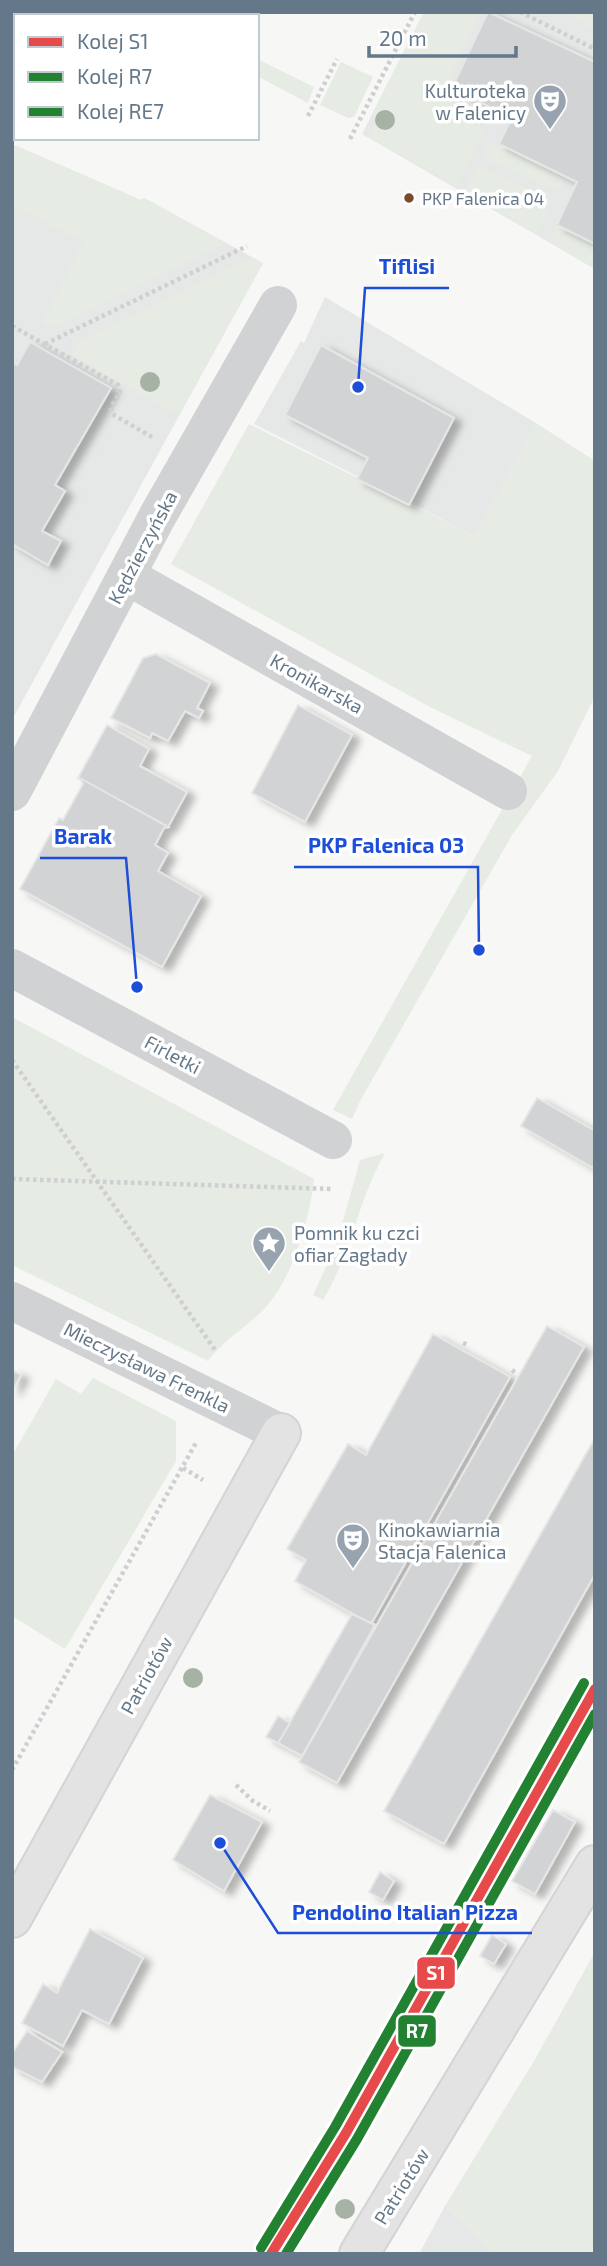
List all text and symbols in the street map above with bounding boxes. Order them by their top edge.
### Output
legend [14,14,259,140]
scale bar [369,14,516,58]
text: 20 m [379,25,427,50]
text: Kolej S1 [77,28,149,54]
text: Kolej R7 [77,63,152,89]
place label: Kulturoteka w Falenicy [425,79,526,124]
theatre icon: Kulturoteka w Falenicy [531,82,569,131]
text: Kolej RE7 [77,98,164,124]
place label: PKP Falenica 04 [422,188,544,208]
marker: PKP Falenica 04 [402,191,416,205]
callout: Tiflisi [365,246,449,288]
text: Tiflisi [379,253,435,278]
street label: Kędzierzyńska [103,486,181,608]
street label: Kronikarska [267,648,367,718]
callout: Barak [40,816,126,858]
text: Barak [54,823,112,848]
callout: PKP Falenica 03 [294,825,478,867]
text: PKP Falenica 03 [308,832,464,857]
street label: Firletki [141,1030,205,1078]
place label: Pomnik ku czci ofiar Zagłady [294,1221,420,1266]
place icon: Pomnik ku czci ofiar Zagłady [250,1224,288,1273]
street label: Mieczysława Frenkla [60,1317,234,1417]
place label: Kinokawiarnia Stacja Falenica [378,1518,506,1563]
theatre icon: Kinokawiarnia Stacja Falenica [334,1521,372,1570]
street label: Patriotów [115,1632,177,1718]
callout: Pendolino Italian Pizza [278,1891,532,1933]
text: Pendolino Italian Pizza [292,1899,518,1924]
line badge: S1 [416,1956,456,1990]
text: S1 [426,1961,446,1984]
line badge: R7 [397,2014,437,2048]
text: R7 [406,2019,428,2042]
street label: Patriotów [369,2143,434,2228]

